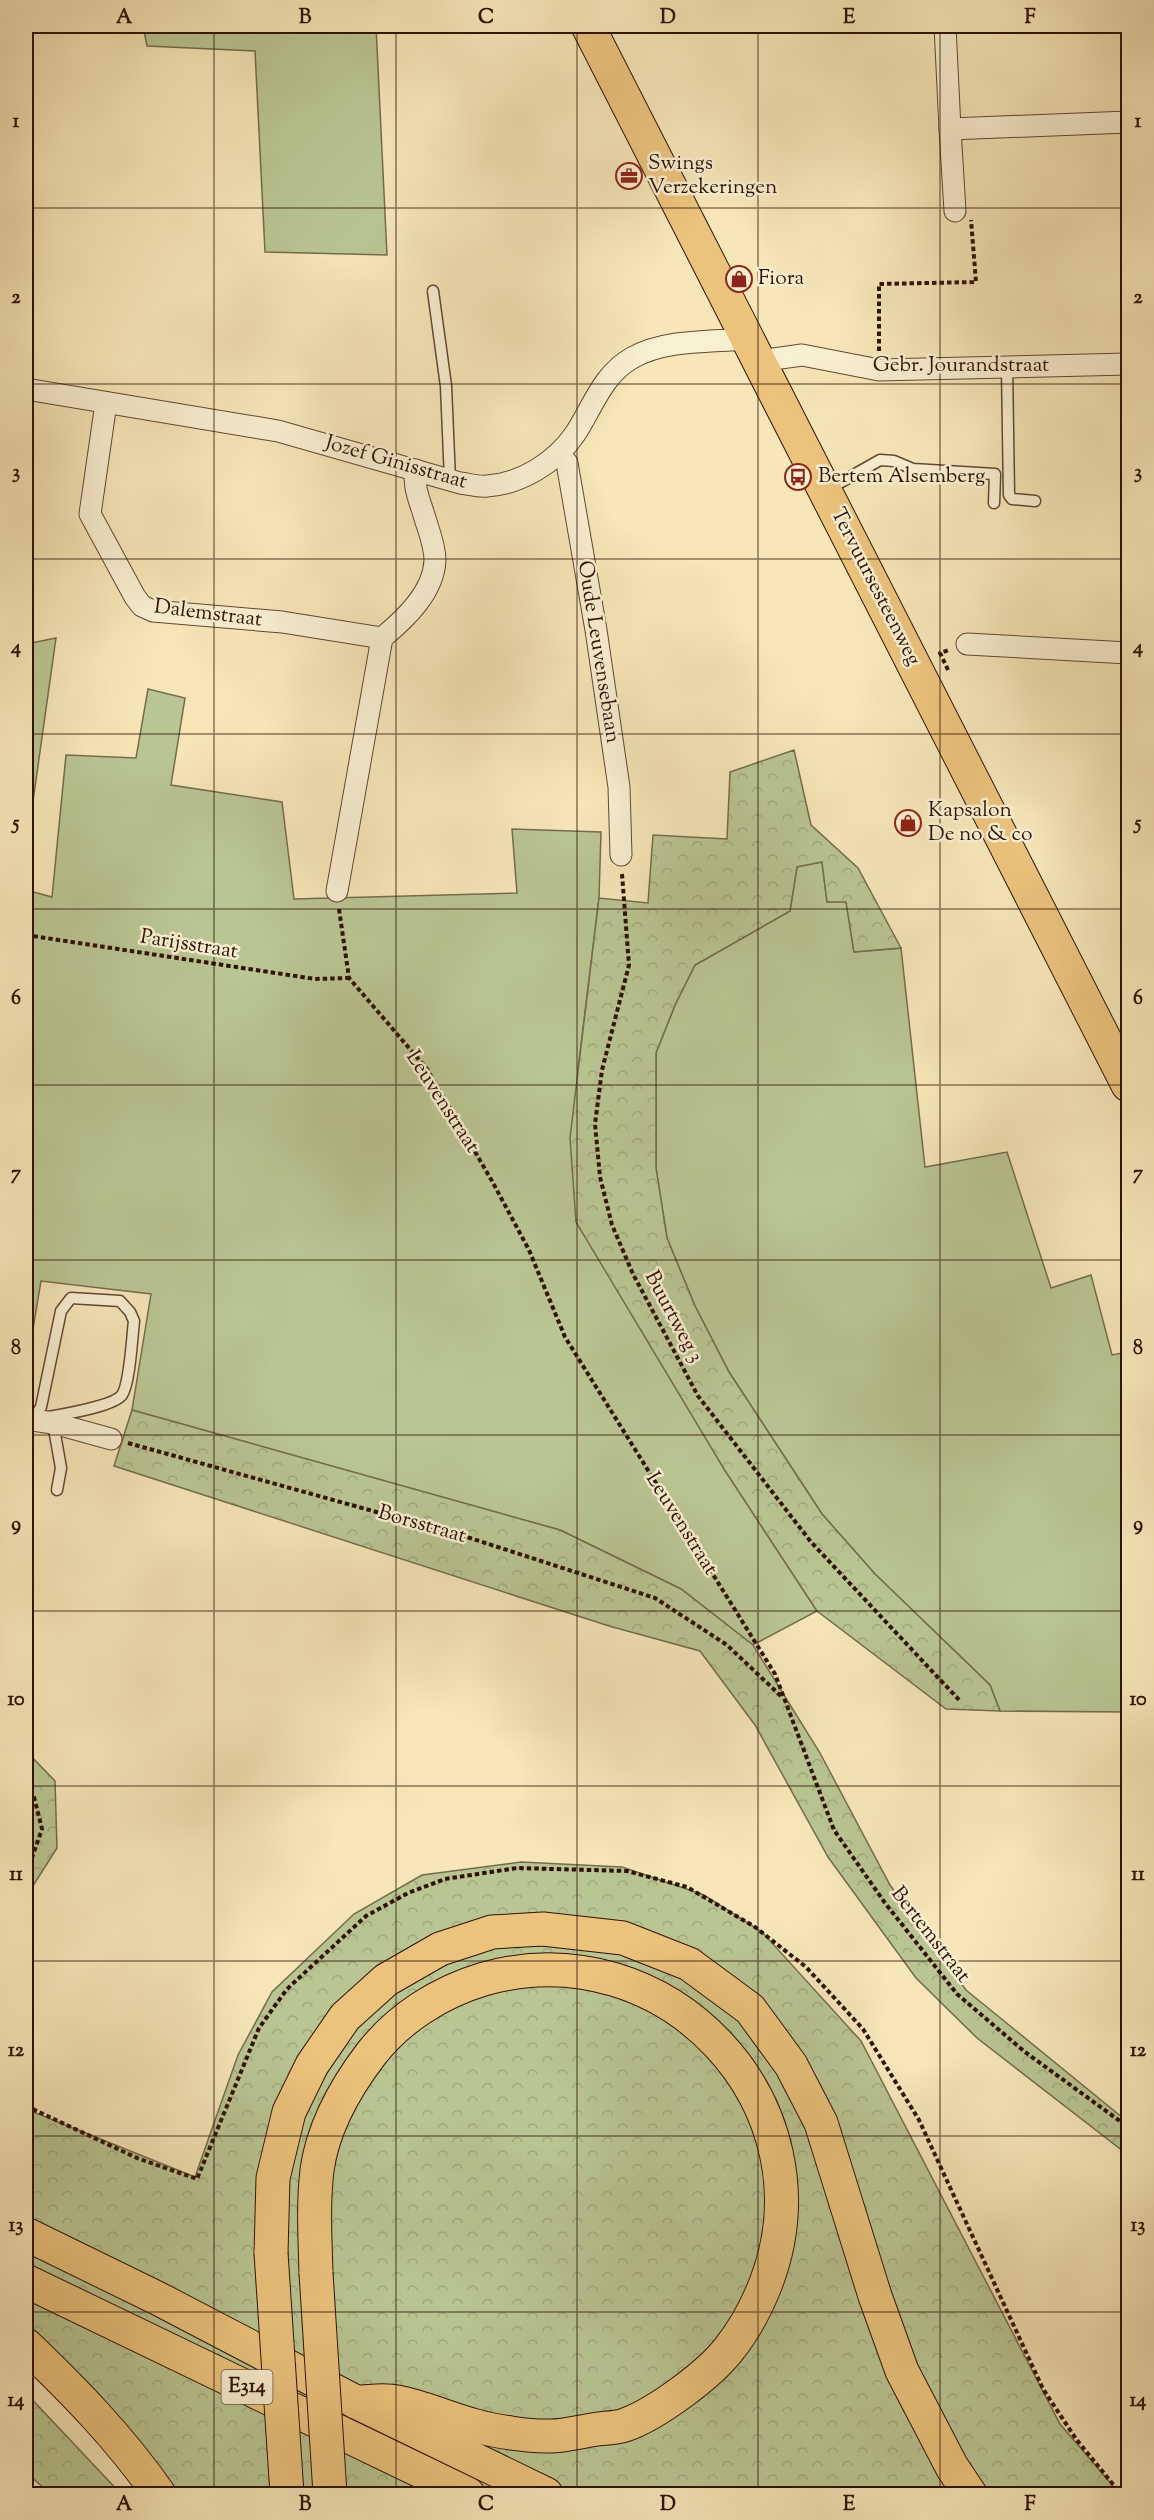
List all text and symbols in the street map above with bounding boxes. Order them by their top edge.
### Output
text: A [116,4,133,33]
text: B [299,4,312,33]
text: C [478,4,494,33]
text: D [660,4,676,33]
text: E [843,4,856,33]
text: F [1024,4,1036,33]
text: 1 [13,108,20,137]
text: 1 [1135,108,1142,137]
place label: Swings Verzekeringen [648,149,777,203]
office icon: Swings Verzekeringen [614,161,644,191]
shop icon: Fiora [724,264,754,294]
place label: Fiora [758,264,805,294]
text: 2 [11,284,21,313]
text: 2 [1133,284,1143,313]
street label: Gebr. Jourandstraat [873,351,1049,381]
street label: Jozef Ginisstraat [321,428,471,498]
text: 3 [12,459,20,488]
text: 3 [1134,459,1142,488]
bus stop icon: Bertem Alsemberg [783,462,813,492]
place label: Bertem Alsemberg [818,462,985,492]
street label: Tervuursesteenweg [822,503,928,671]
street label: Oude Leuvensebaan [569,559,627,745]
street label: Dalemstraat [152,592,264,636]
text: 4 [10,634,21,663]
text: 4 [1132,634,1143,663]
place label: Kapsalon De no & co [928,796,1032,850]
shop icon: Kapsalon De no & co [893,808,923,838]
text: 5 [11,810,20,839]
text: 5 [1133,810,1142,839]
street label: Parijsstraat [138,922,240,968]
text: 6 [11,985,21,1014]
text: 6 [1133,985,1143,1014]
street label: Leuvenstraat [398,1045,486,1159]
text: 7 [11,1160,22,1189]
text: 7 [1133,1160,1144,1189]
street label: Buurtweg 3 [636,1266,710,1368]
text: 8 [11,1335,21,1364]
text: 8 [1133,1335,1143,1364]
street label: Leuvenstraat [637,1467,725,1581]
street label: Borsstraat [374,1498,470,1552]
text: 9 [11,1511,21,1540]
text: 9 [1133,1511,1143,1540]
text: 10 [7,1686,25,1715]
text: 10 [1129,1686,1147,1715]
text: 11 [9,1861,23,1890]
text: 11 [1131,1861,1145,1890]
street label: Bertemstraat [883,1881,977,1989]
text: 12 [8,2037,25,2066]
text: 12 [1130,2037,1147,2066]
text: 13 [9,2212,23,2241]
text: 13 [1131,2212,1145,2241]
road number: E314 [222,2370,272,2404]
text: 14 [8,2387,24,2416]
text: 14 [1130,2387,1146,2416]
text: A [116,2491,133,2520]
text: B [299,2491,312,2520]
text: C [478,2491,494,2520]
text: D [660,2491,676,2520]
text: E [843,2491,856,2520]
text: F [1024,2491,1036,2520]

